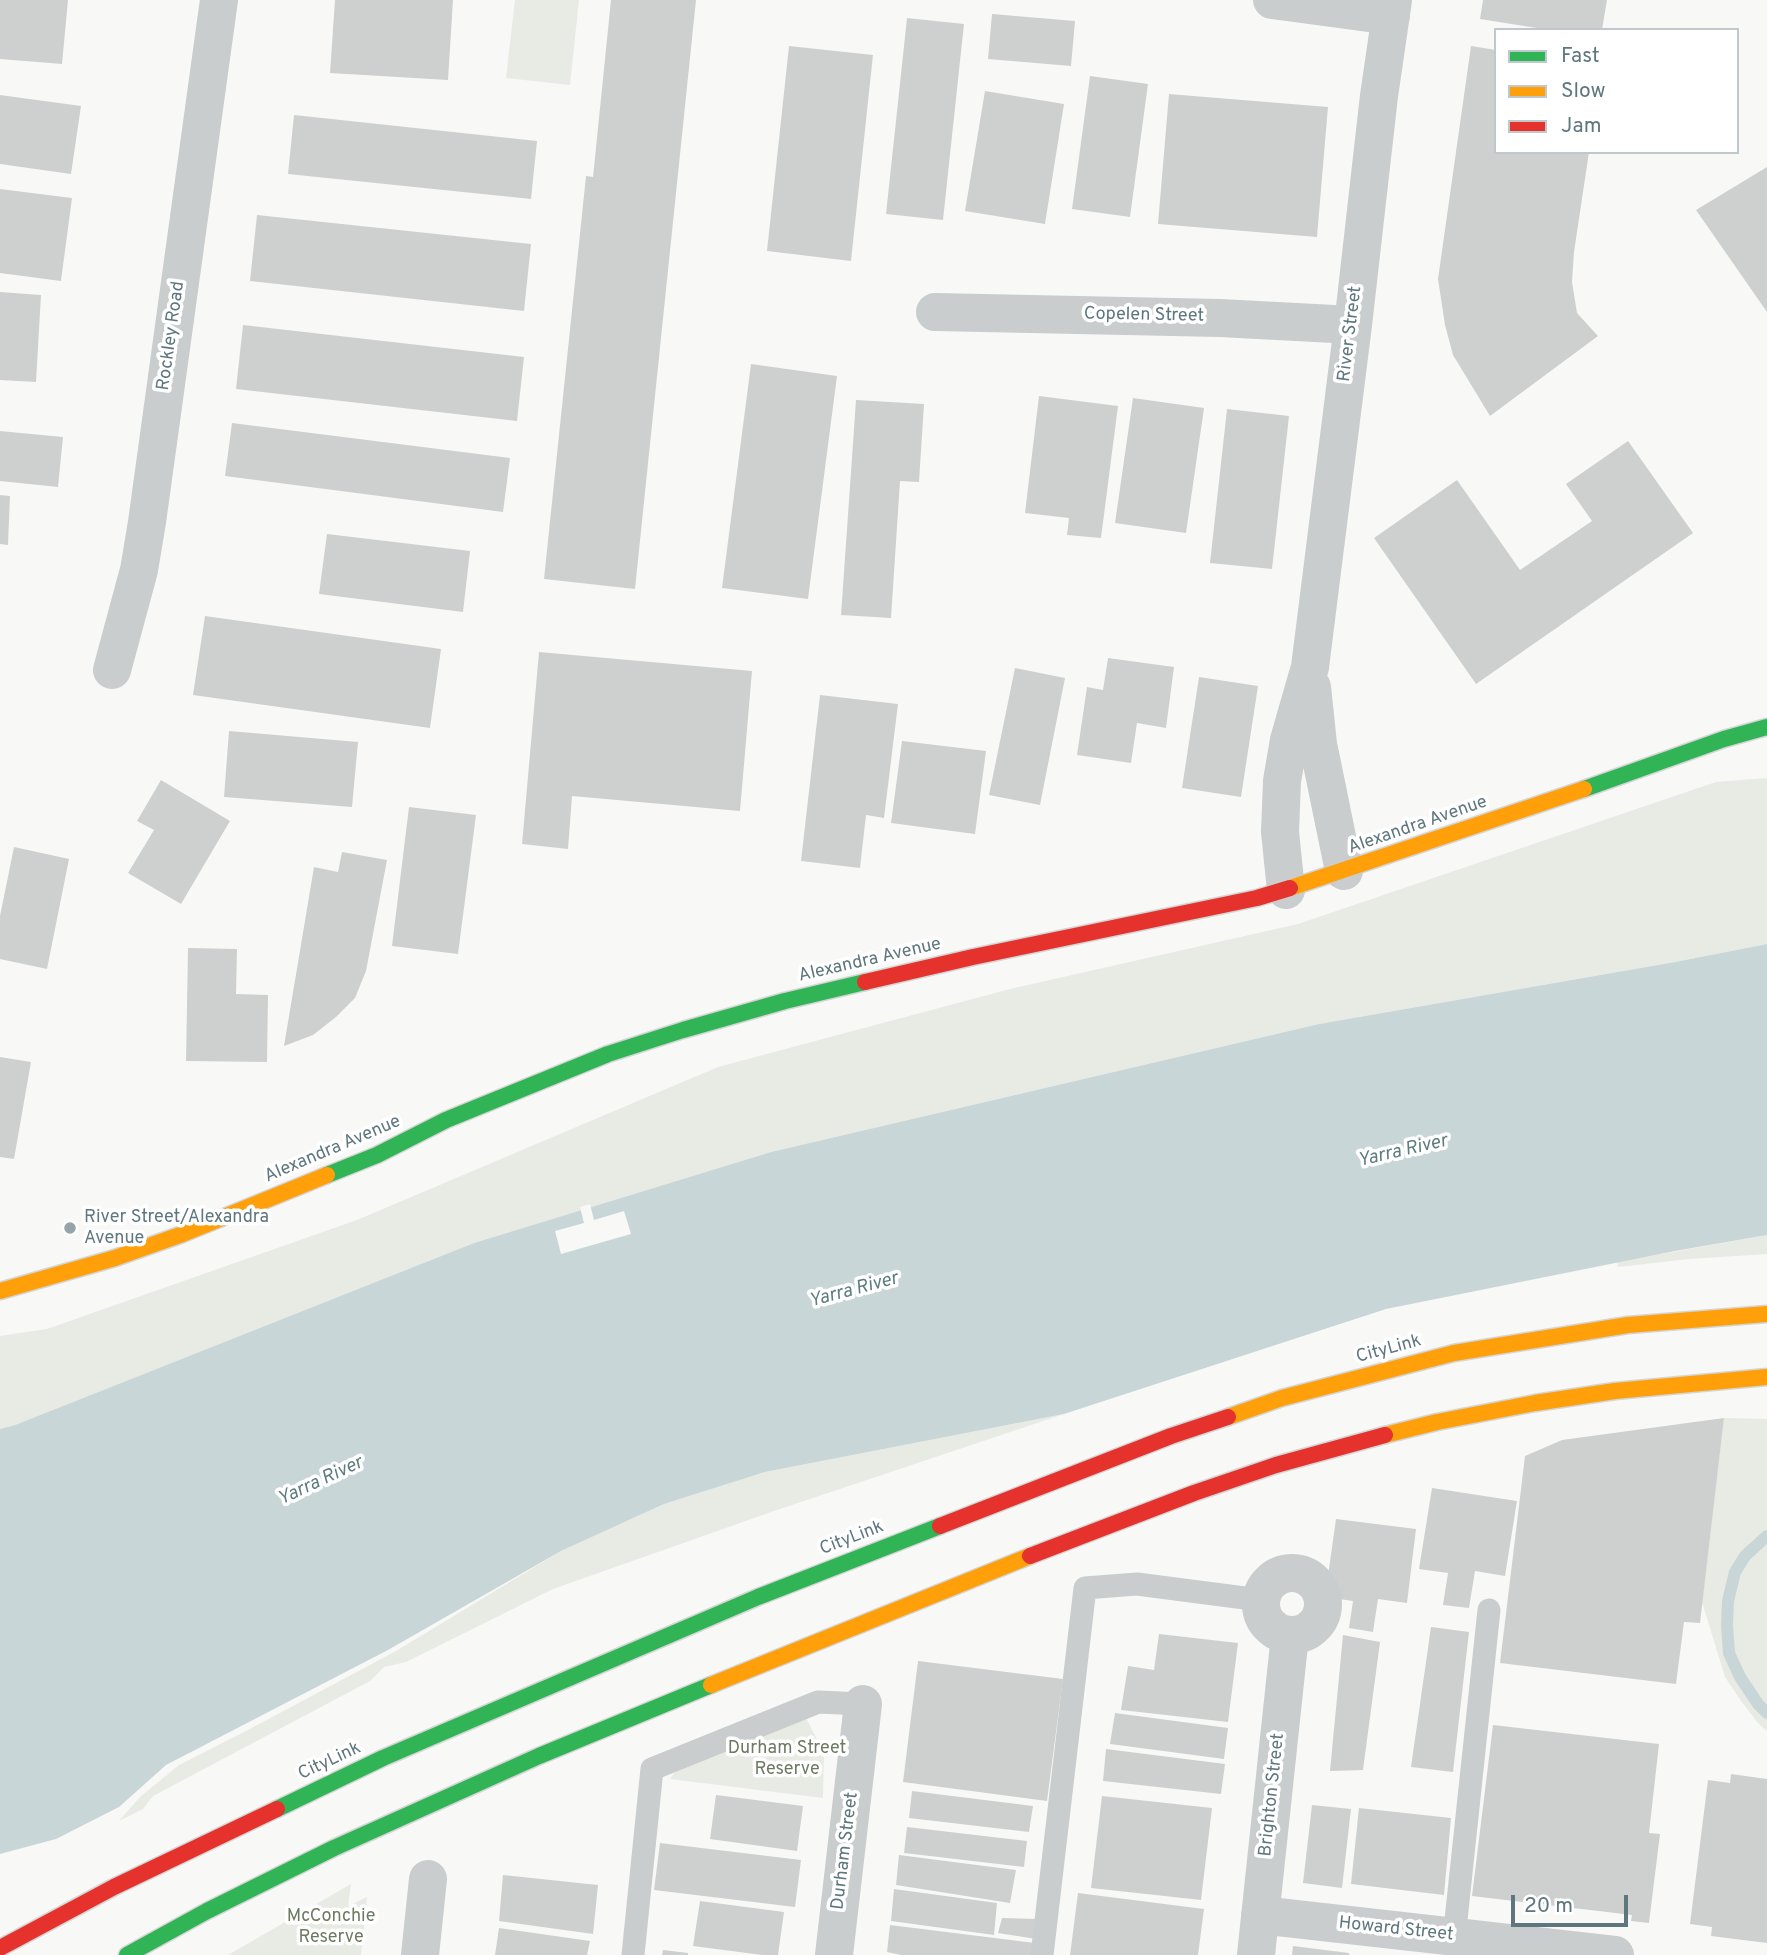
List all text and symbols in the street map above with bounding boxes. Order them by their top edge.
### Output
legend [1494,28,1739,154]
text: Fast [1561,43,1600,70]
text: Slow [1561,78,1606,105]
text: Jam [1561,113,1602,140]
street label: Rockley Road [154,280,190,392]
street label: River Street [1334,285,1368,383]
street label: Copelen Street [1084,304,1204,328]
street label: Alexandra Avenue [1346,792,1490,860]
street label: Alexandra Avenue [797,934,943,988]
street label: Alexandra Avenue [262,1112,404,1188]
water label: Yarra River [1356,1131,1450,1173]
place label: River Street/Alexandra Avenue [84,1207,269,1250]
marker: River Street/Alexandra Avenue [62,1220,78,1236]
water label: Yarra River [807,1268,901,1314]
street label: CityLink [1354,1331,1424,1369]
water label: Yarra River [275,1452,367,1512]
street label: CityLink [817,1517,887,1561]
street label: Brighton Street [1256,1732,1290,1858]
street label: CityLink [295,1738,365,1786]
park label: Durham Street Reserve [728,1738,846,1780]
street label: Durham Street [828,1791,864,1911]
scale bar [1515,1882,1632,1926]
text: 20 m [1524,1893,1573,1920]
park label: McConchie Reserve [287,1906,375,1948]
street label: Howard Street [1338,1913,1454,1947]

